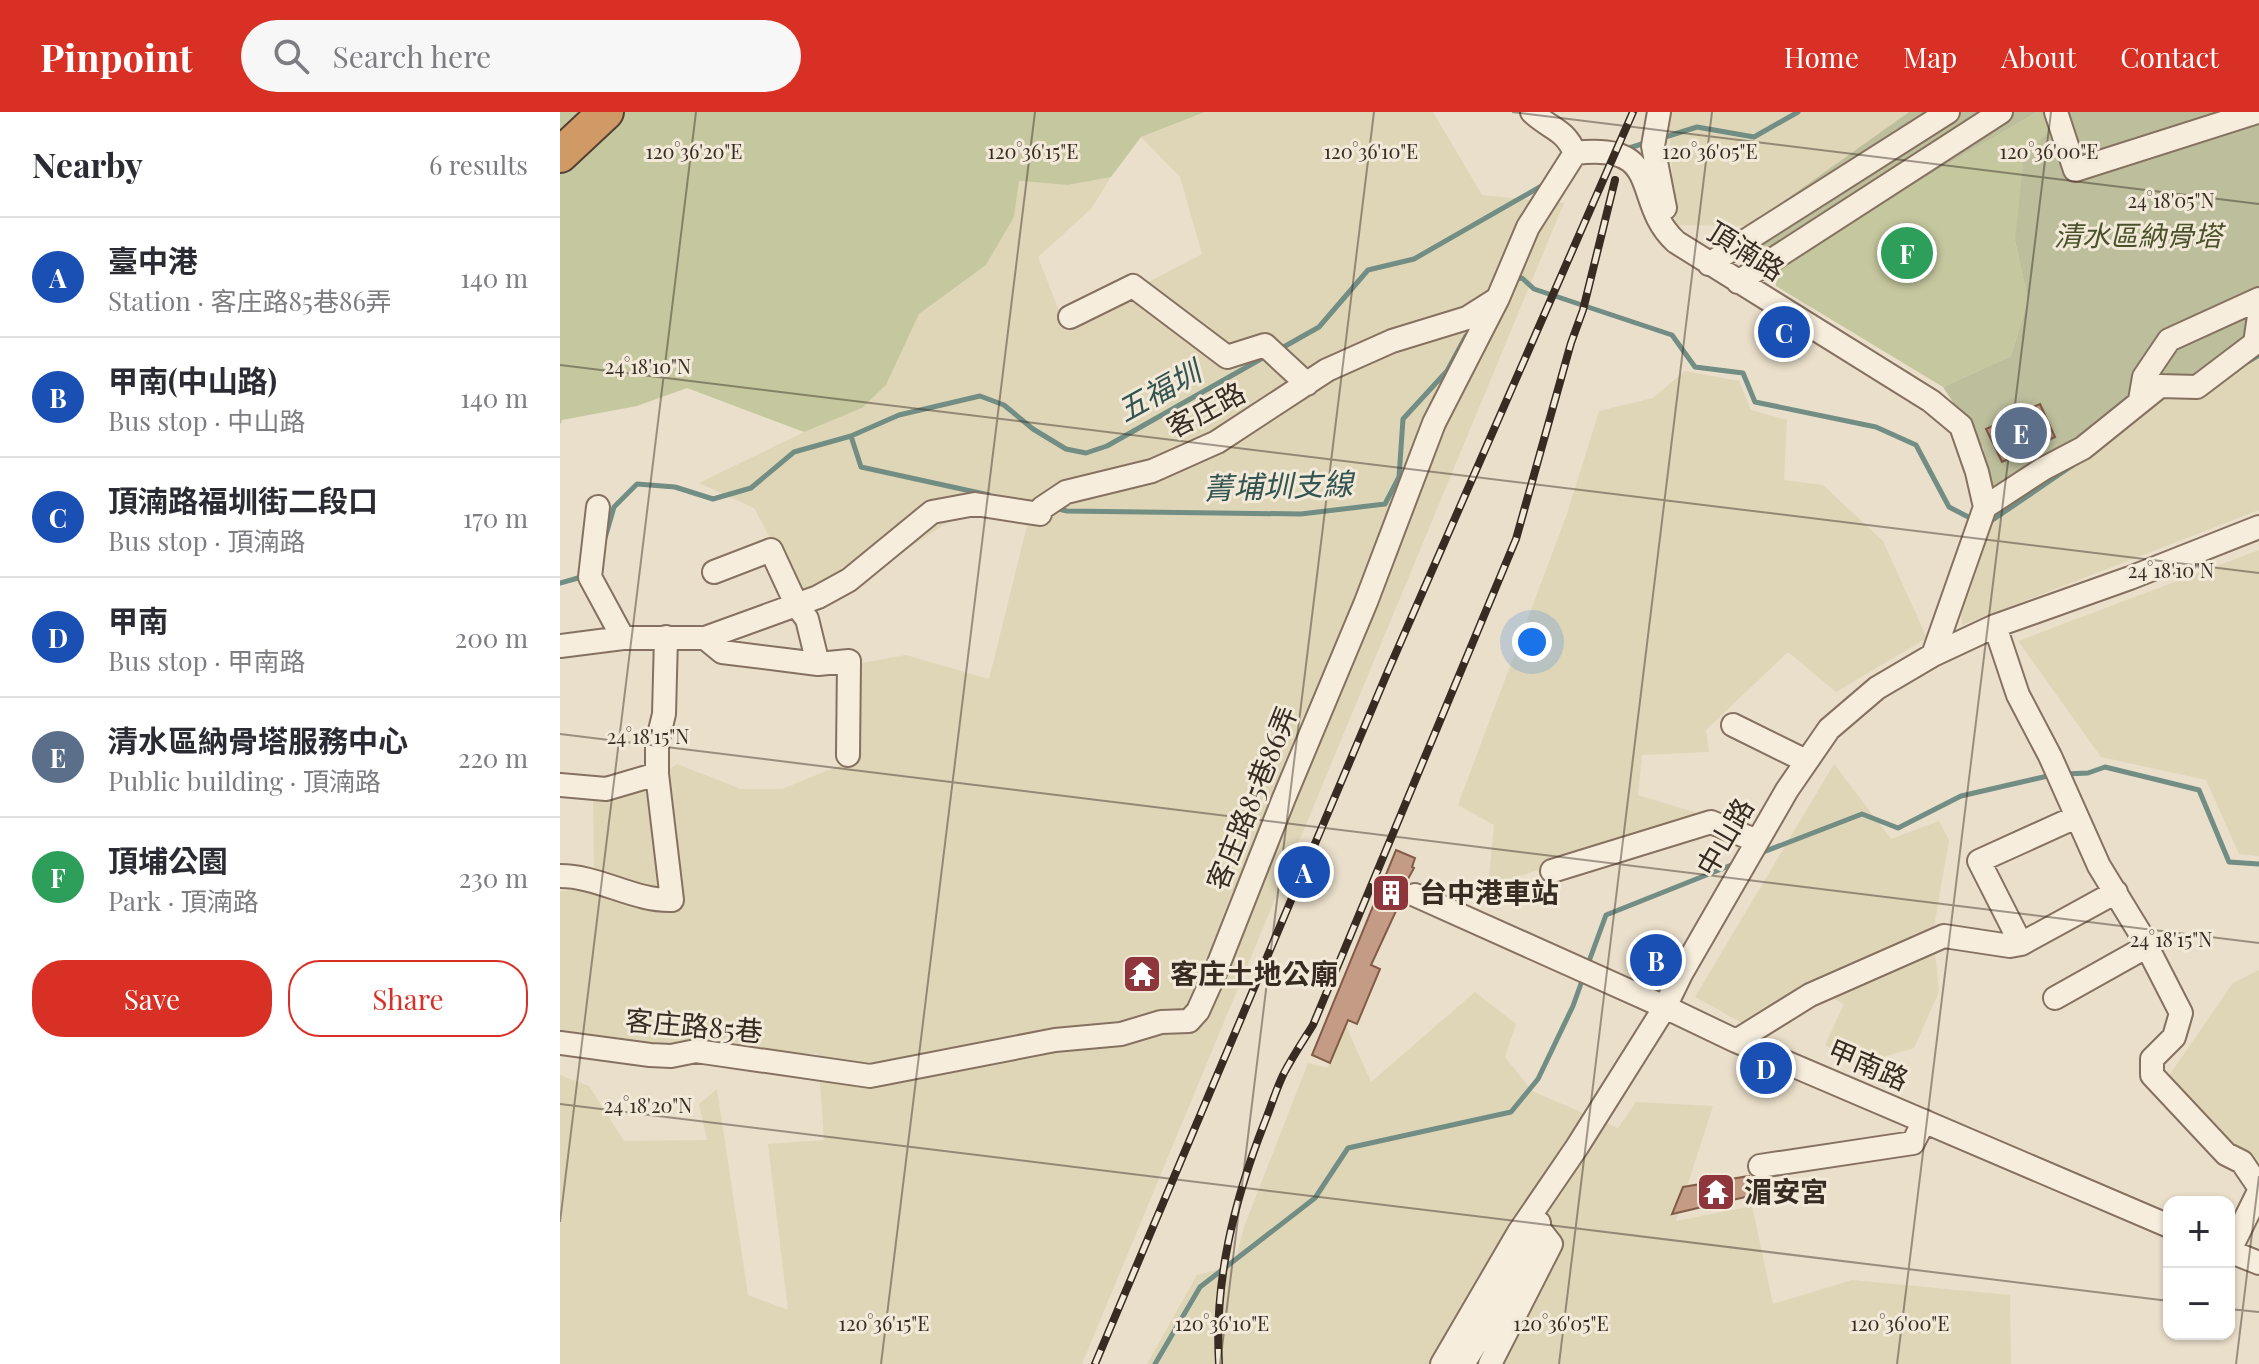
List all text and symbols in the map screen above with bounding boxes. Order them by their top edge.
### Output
search box [241,20,801,92]
text: Pinpoint [40,31,193,82]
icon: search [269,34,313,78]
text: Search here [333,36,491,76]
text: Home [1784,38,1859,75]
text: Map [1903,38,1957,75]
text: About [2001,38,2076,75]
text: Contact [2120,38,2219,75]
text: 120°36'20"E [646,137,742,164]
text: 120°36'15"E [988,137,1078,164]
text: 120°36'10"E [1324,137,1418,164]
text: 120°36'05"E [1662,137,1758,164]
text: 120°36'00"E [2000,137,2098,164]
text: Nearby [32,141,143,187]
text: 6 results [429,147,528,182]
text: 24°18'05"N [2127,186,2215,213]
street label: 頂湳路 [1701,212,1792,288]
park label: 清水區納骨塔 [2054,216,2226,253]
pin: F [1881,223,1933,283]
text: 臺中港 [108,240,198,280]
text: A [49,260,67,295]
text: 140 m [460,260,528,295]
text: Station · 客庄路85巷86弄 [108,283,392,318]
pin: C [1758,302,1810,362]
water label: 五福圳 [1109,349,1211,430]
text: 24°18'10"N [605,352,691,379]
text: 甲南(中山路) [108,360,277,400]
street label: 客庄路 [1160,373,1251,445]
text: B [49,380,67,415]
text: 140 m [460,380,528,415]
text: Bus stop · 中山路 [108,403,305,438]
pin: E [1995,403,2047,463]
water label: 菁埔圳支線 [1202,462,1357,508]
text: 頂湳路福圳街二段口 [108,480,378,520]
text: C [49,500,67,535]
text: 170 m [463,500,528,535]
text: Bus stop · 頂湳路 [108,523,305,558]
text: 24°18'10"N [2128,556,2214,583]
text: 甲南 [108,600,168,640]
text: D [48,620,68,655]
text: 200 m [455,620,528,655]
your location [1512,622,1552,662]
text: Bus stop · 甲南路 [108,643,305,678]
street label: 客庄路85巷86弄 [1197,700,1304,895]
text: 清水區納骨塔服務中心 [108,720,408,760]
text: 24°18'15"N [607,722,689,749]
text: E [50,740,66,775]
text: 220 m [458,740,528,775]
text: Public building · 頂湳路 [108,763,381,798]
street label: 中山路 [1687,791,1761,882]
text: 頂埔公園 [108,840,228,880]
pin: A [1278,842,1330,902]
text: F [50,860,66,895]
text: 230 m [459,860,528,895]
building icon: 台中港車站 [1370,872,1412,914]
place label: 台中港車站 [1419,873,1559,910]
text: Park · 頂湳路 [108,883,259,918]
text: 24°18'15"N [2130,925,2212,952]
pin: B [1630,930,1682,990]
temple icon: 客庄土地公廟 [1121,953,1163,995]
place label: 客庄土地公廟 [1170,954,1338,991]
button: Save [32,960,272,1037]
button: Share [288,960,528,1037]
street label: 客庄路85巷 [624,1000,765,1049]
street label: 甲南路 [1823,1030,1914,1097]
pin: D [1740,1038,1792,1098]
text: 24°18'20"N [604,1091,692,1118]
temple icon: 湄安宮 [1695,1171,1737,1213]
place label: 湄安宮 [1744,1172,1828,1209]
map controls [2163,1196,2235,1340]
button: + [2163,1196,2235,1268]
button: − [2163,1268,2235,1340]
text: 120°36'15"E [839,1309,929,1336]
text: 120°36'10"E [1175,1309,1269,1336]
text: 120°36'05"E [1513,1309,1609,1336]
text: 120°36'00"E [1851,1309,1949,1336]

